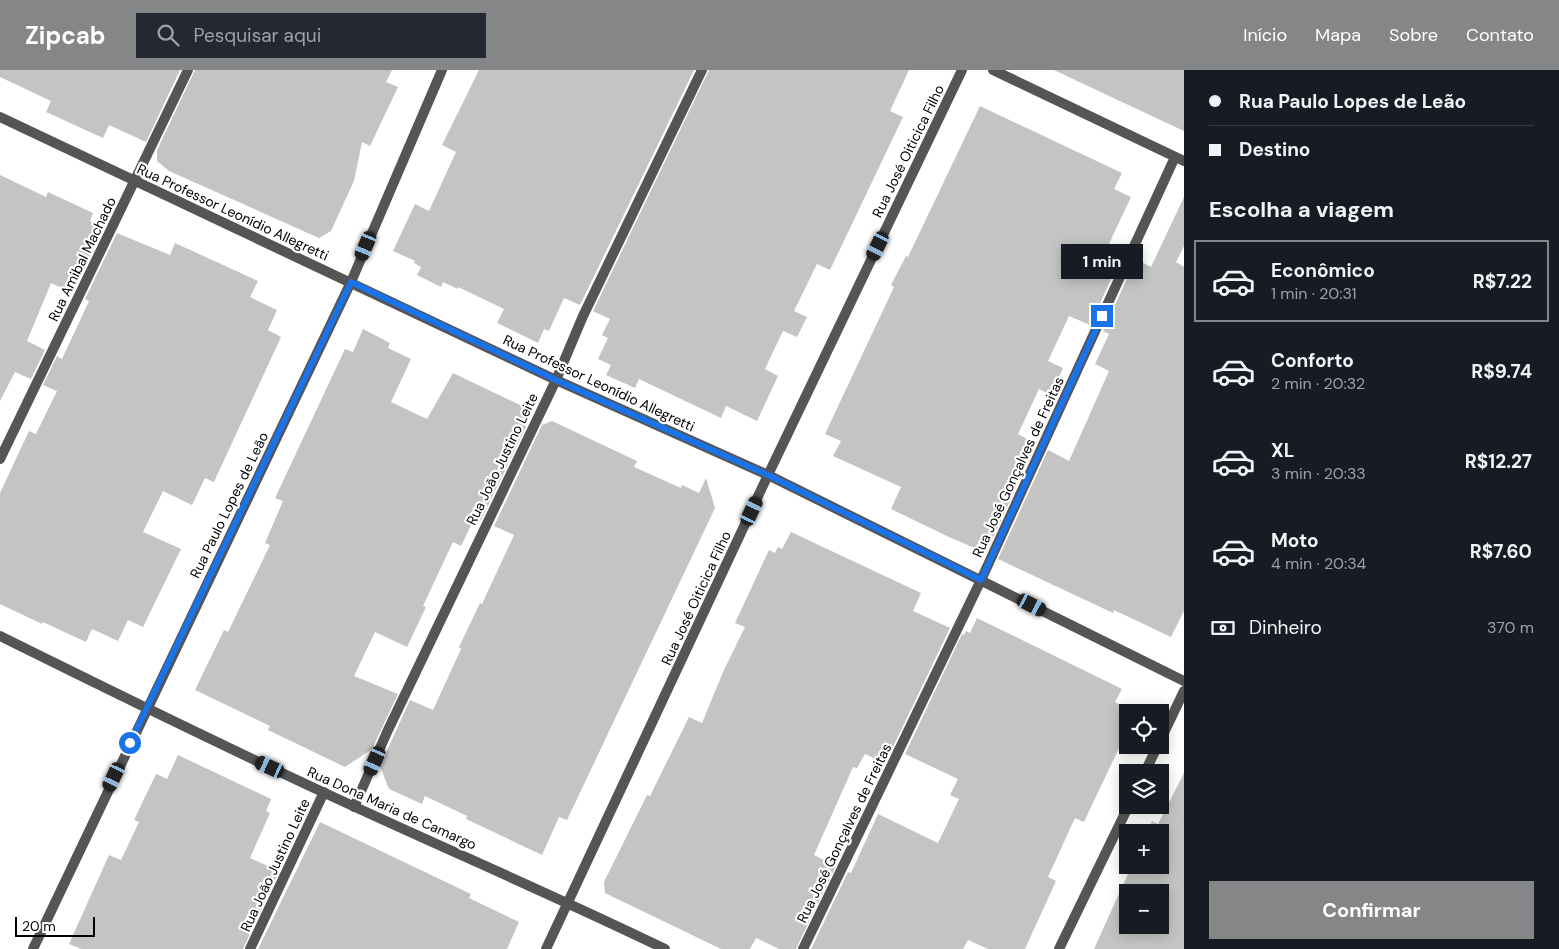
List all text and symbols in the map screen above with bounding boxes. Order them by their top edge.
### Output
search box [136,13,486,58]
text: Zipcab [25,20,106,51]
icon: search [154,21,182,49]
text: Pesquisar aqui [194,23,321,48]
text: Início [1243,23,1287,47]
text: Mapa [1315,23,1361,47]
text: Sobre [1389,23,1438,47]
text: Contato [1466,23,1534,47]
street label: Rua José Oiticica Filho [868,82,948,220]
text: Rua Paulo Lopes de Leão [1239,89,1466,114]
text: Destino [1239,137,1310,162]
street label: Rua Professor Leonídio Allegretti [134,160,332,264]
street label: Rua Amibal Machado [44,194,120,324]
text: Escolha a viagem [1209,195,1394,224]
car [353,229,378,263]
car [864,229,891,263]
callout: 1 min [1061,244,1143,278]
text: 1 min [1083,251,1121,272]
text: Econômico [1271,258,1375,283]
icon: car [1211,259,1256,304]
text: R$7.22 [1473,269,1532,294]
text: 1 min · 20:31 [1271,283,1357,304]
route end [1091,305,1113,327]
street label: Rua Professor Leonídio Allegretti [500,331,698,435]
text: Conforto [1271,348,1354,373]
icon: car [1211,349,1256,394]
text: R$9.74 [1471,359,1532,384]
text: 2 min · 20:32 [1271,373,1365,394]
street label: Rua José Gonçalves de Freitas [968,374,1068,560]
street label: Rua João Justino Leite [462,390,542,528]
street label: Rua Paulo Lopes de Leão [186,429,272,581]
text: XL [1271,438,1294,463]
icon: car [1211,439,1256,484]
text: R$12.27 [1465,449,1532,474]
text: 3 min · 20:33 [1271,463,1366,484]
car [738,494,765,528]
street label: Rua José Oiticica Filho [657,528,735,668]
text: Moto [1271,528,1319,553]
icon: car [1211,529,1256,574]
text: R$7.60 [1470,539,1532,564]
text: 4 min · 20:34 [1271,553,1366,574]
car [1015,592,1048,618]
icon: cash [1209,614,1237,642]
text: Dinheiro [1249,615,1322,640]
text: 370 m [1487,617,1534,638]
map controls [1119,704,1169,934]
button: locate [1119,704,1169,754]
route start [119,732,141,754]
street label: Rua José Gonçalves de Freitas [793,740,895,926]
car [362,744,387,778]
car [253,754,286,780]
car [100,760,127,794]
street label: Rua Dona Maria de Camargo [305,762,479,854]
button: layers [1119,764,1169,814]
street label: Rua João Justino Leite [236,795,314,934]
button: + [1119,824,1169,874]
button: Confirmar [1209,881,1534,939]
button: − [1119,884,1169,934]
scale bar [15,914,95,937]
text: 20 m [22,917,56,935]

